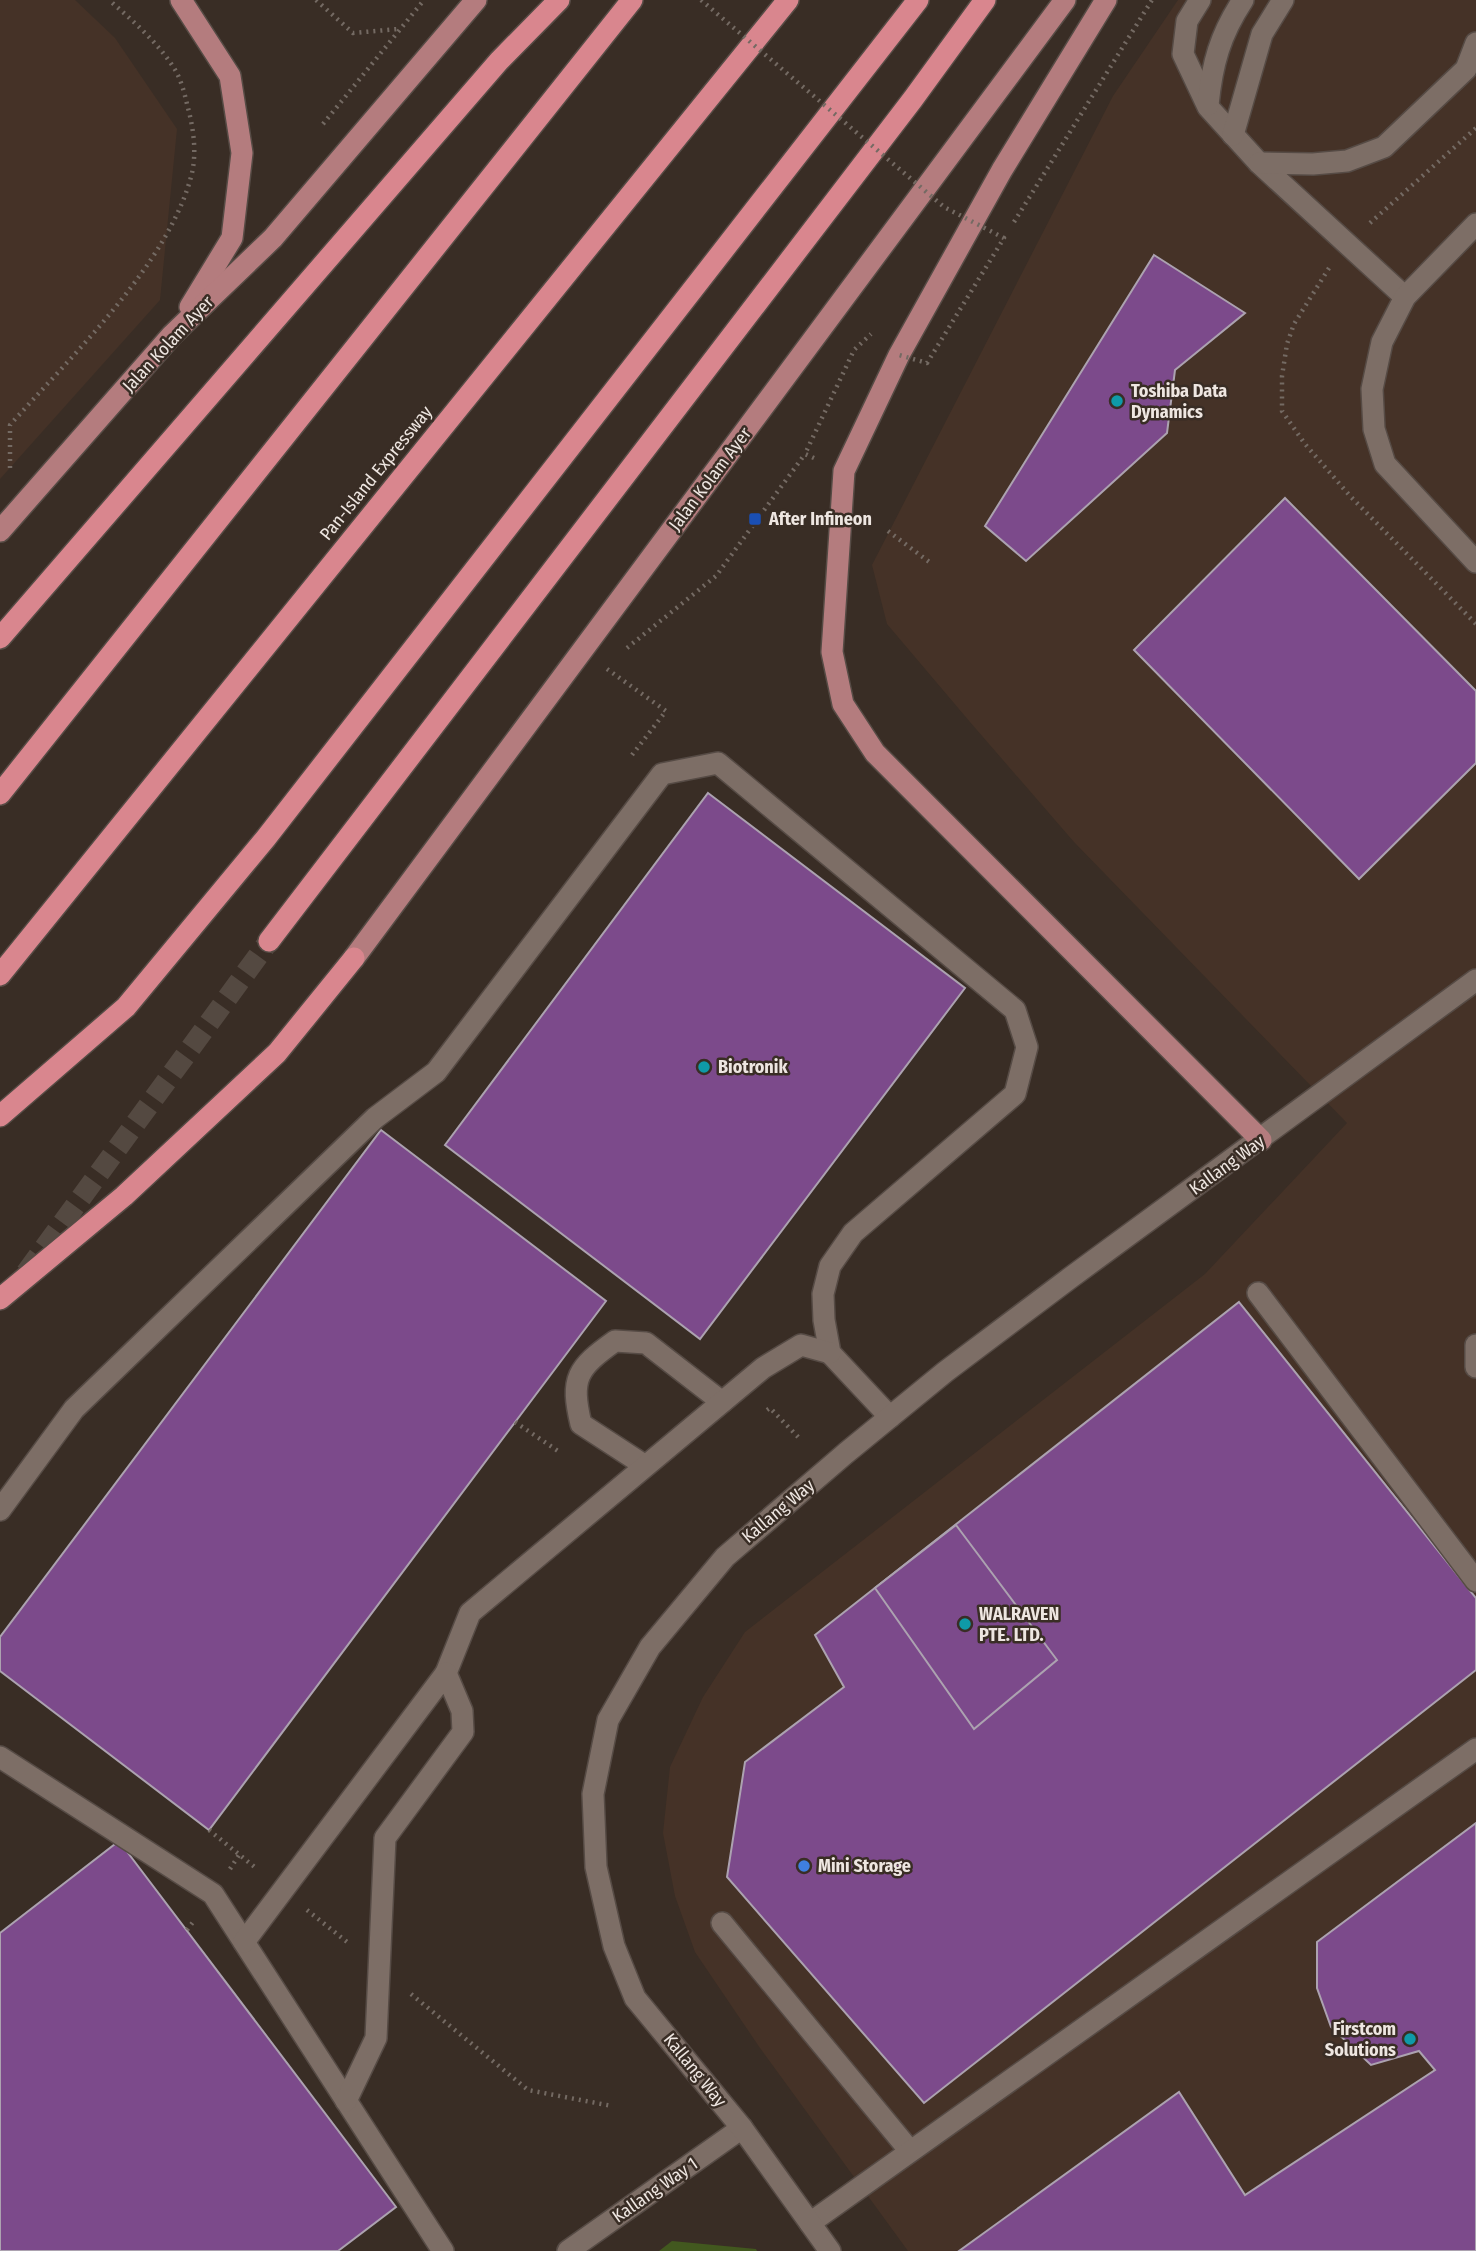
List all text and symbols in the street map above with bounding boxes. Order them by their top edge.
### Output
street label: Jalan Kolam Ayer [118,291,219,397]
place label: Toshiba Data Dynamics [1131,380,1227,423]
marker: Toshiba Data Dynamics [1109,393,1125,409]
street label: Pan-Island Expressway [315,401,437,545]
street label: Jalan Kolam Ayer [664,422,756,535]
place label: After Infineon [768,508,872,530]
marker: After Infineon [747,511,763,527]
place label: Biotronik [718,1056,788,1078]
marker: Biotronik [696,1059,712,1075]
street label: Kallang Way [1185,1130,1269,1200]
street label: Kallang Way [737,1474,819,1548]
place label: WALRAVEN PTE. LTD. [979,1603,1059,1646]
marker: WALRAVEN PTE. LTD. [957,1616,973,1632]
place label: Mini Storage [818,1855,911,1877]
marker: Mini Storage [796,1858,812,1874]
place label: Firstcom Solutions [1325,2018,1396,2061]
street label: Kallang Way [659,2029,731,2111]
marker: Firstcom Solutions [1402,2031,1418,2047]
street label: Kallang Way 1 [608,2153,702,2227]

